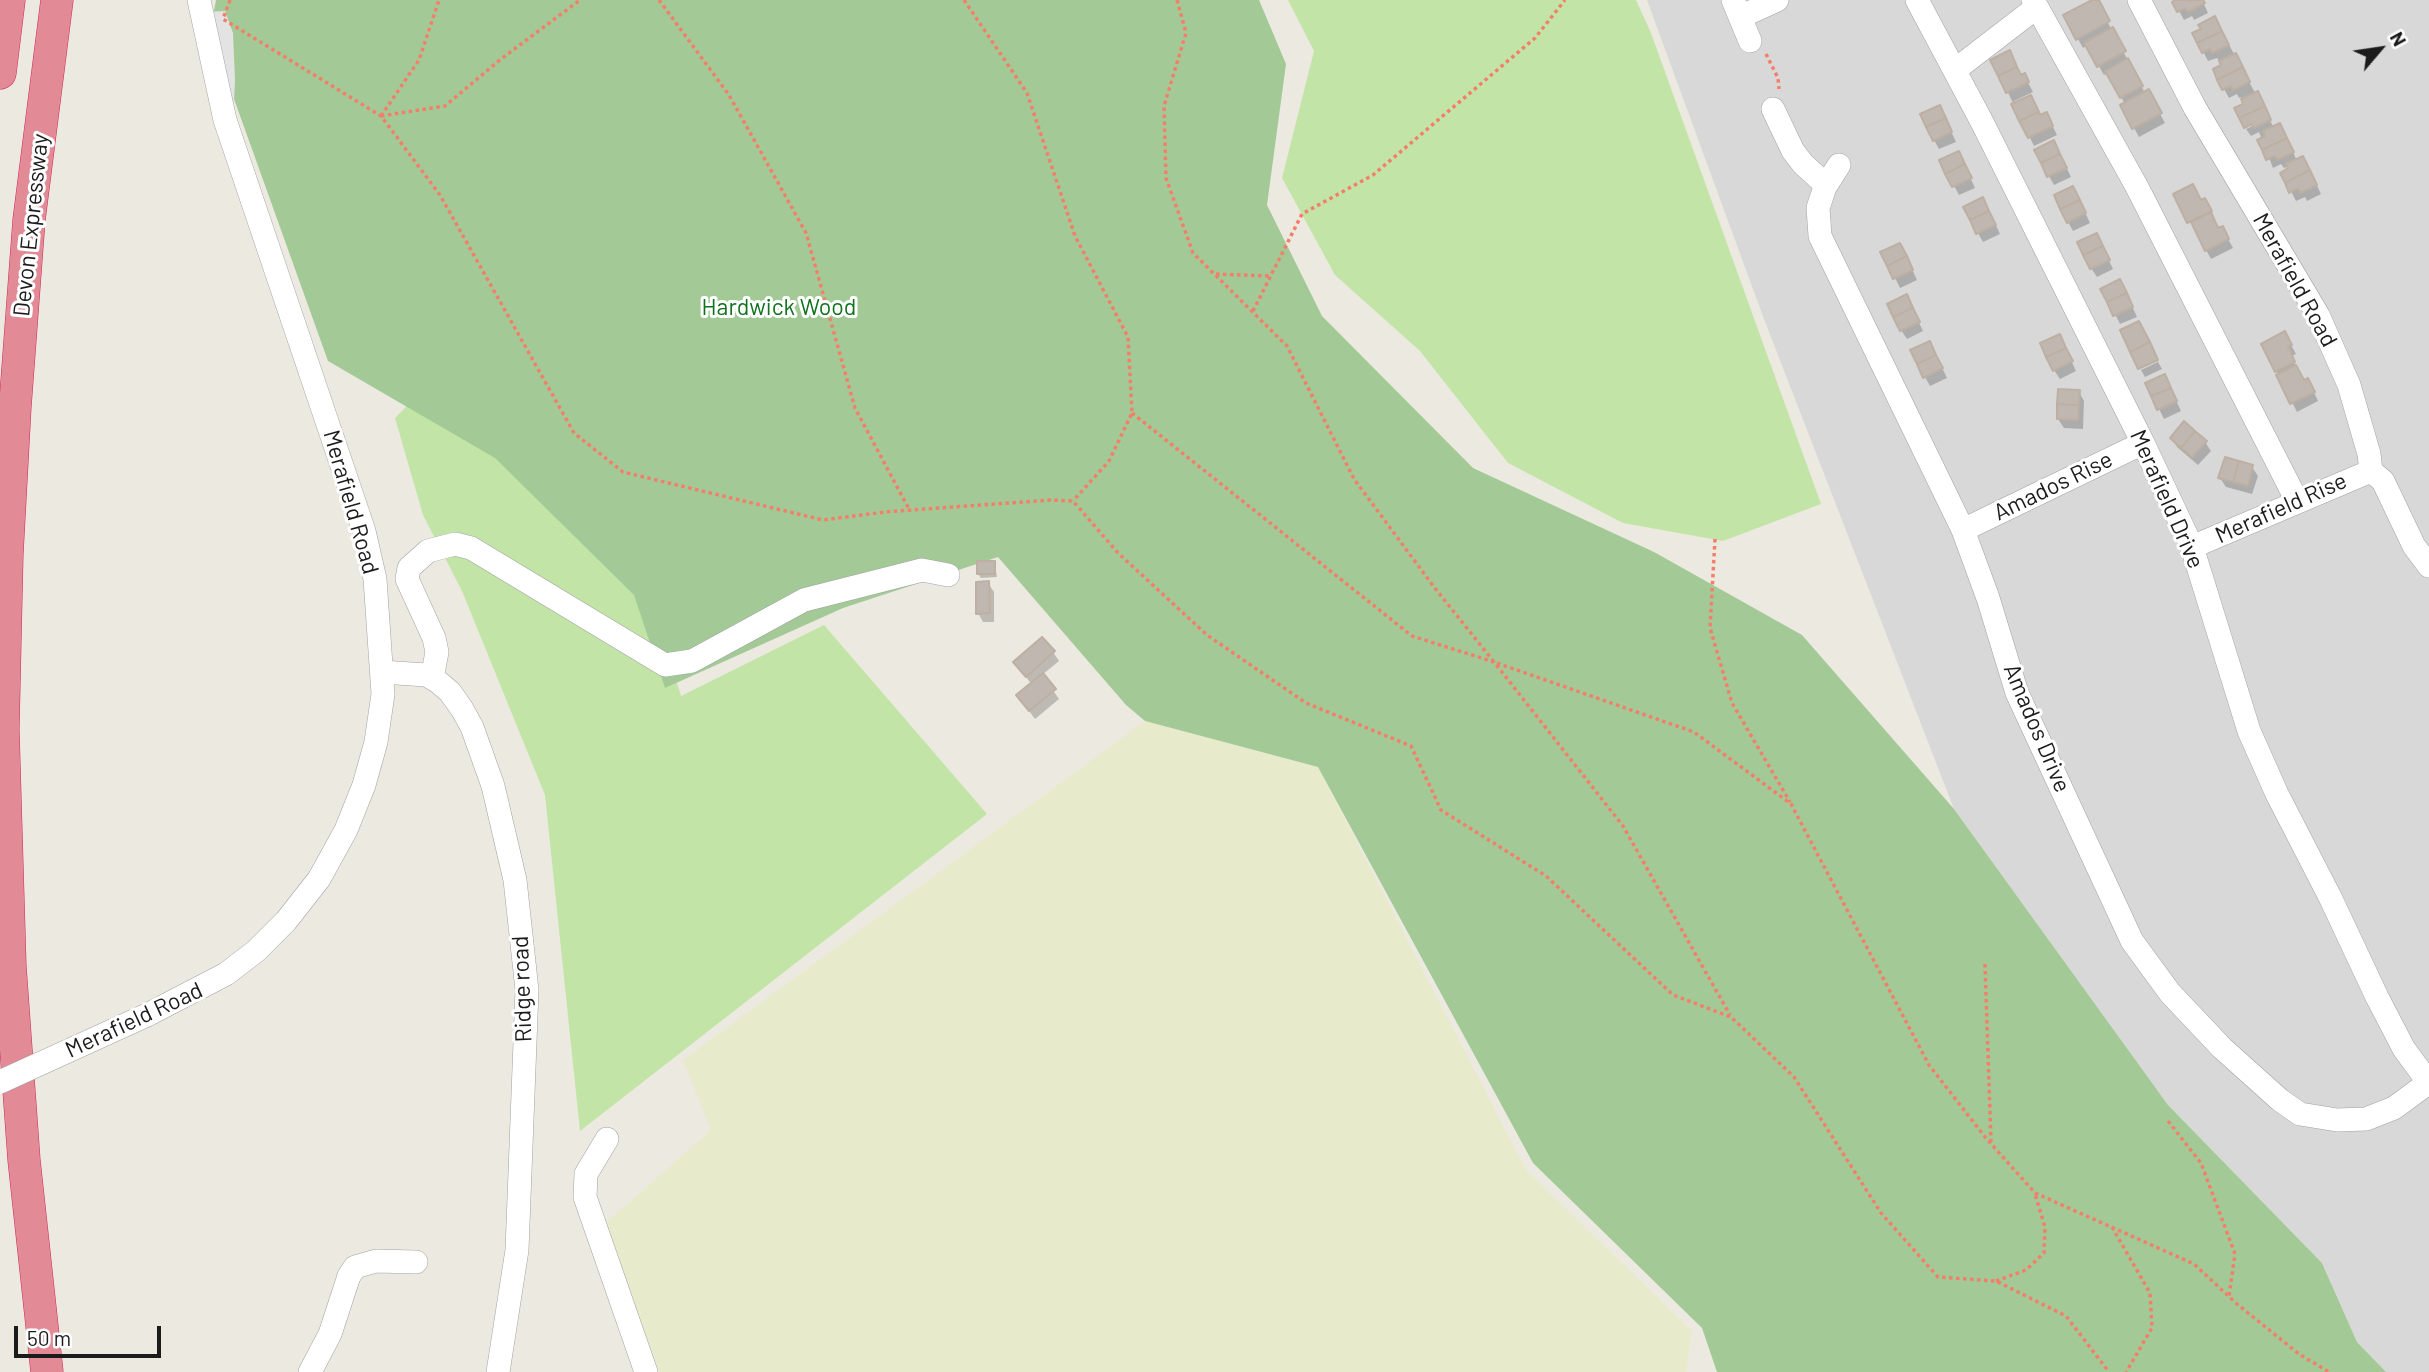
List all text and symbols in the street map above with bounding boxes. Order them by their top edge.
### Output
north arrow [2345,14,2415,84]
text: N [2386,27,2412,50]
street label: Devon Expressway [8,132,54,318]
street label: Merafield Road [2247,208,2343,352]
park label: Hardwick Wood [702,293,856,321]
street label: Merafield Drive [2124,425,2210,573]
street label: Merafield Road [317,427,385,577]
street label: Amados Rise [1989,445,2117,527]
street label: Merafield Rise [2211,467,2351,549]
street label: Amados Drive [1998,660,2076,796]
street label: Ridge road [506,935,538,1043]
street label: Merafield Road [61,976,207,1064]
scale bar [18,1312,164,1356]
text: 50 m [27,1325,71,1350]

